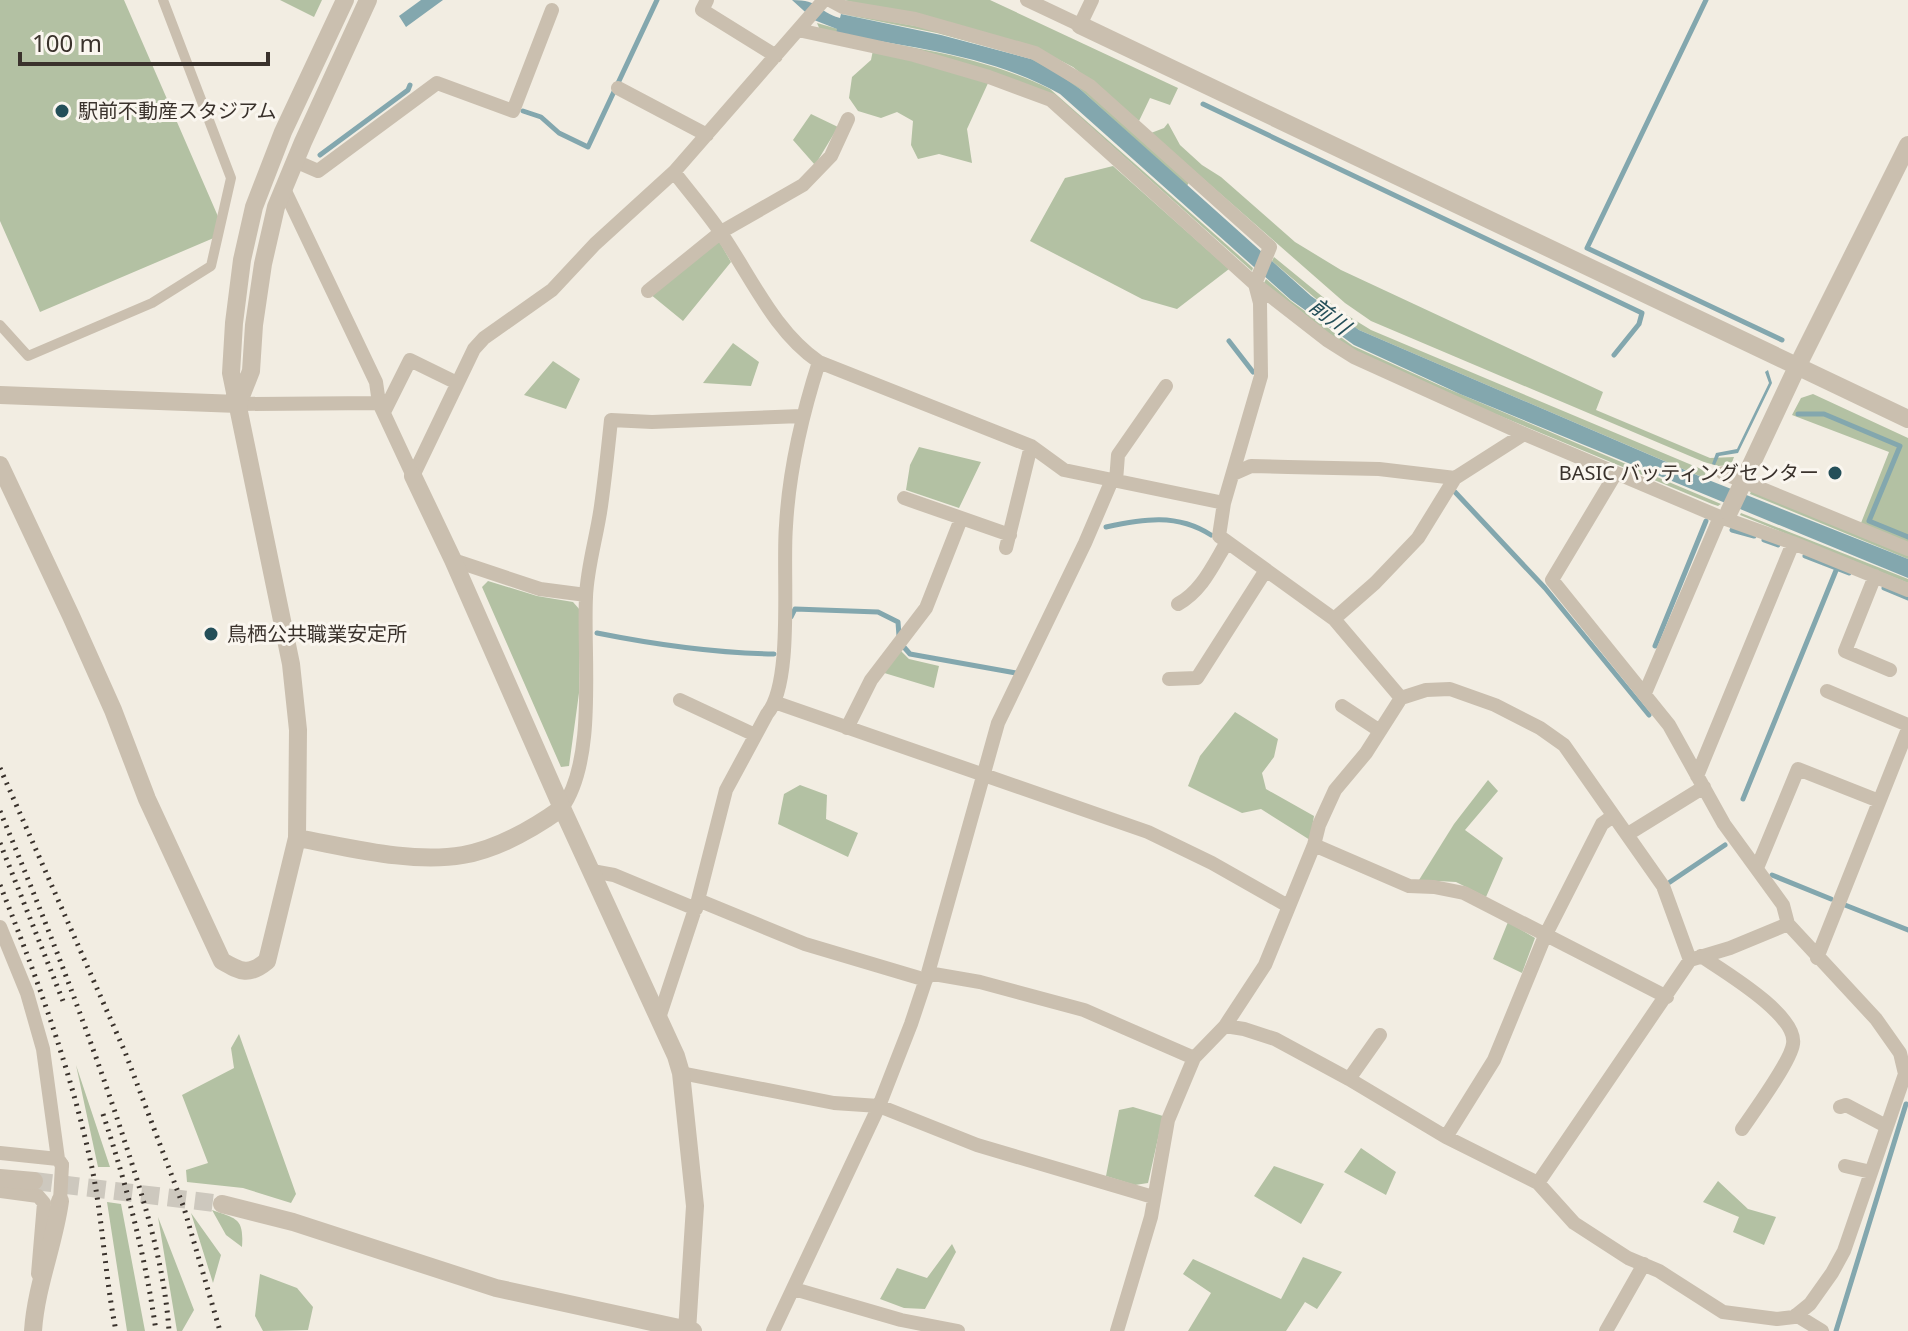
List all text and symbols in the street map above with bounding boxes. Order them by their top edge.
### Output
scale bar [20,16,268,66]
text: 100 m [32,26,102,59]
place label: 駅前不動産スタジアム [78,97,277,124]
marker: 駅前不動産スタジアム [53,102,71,120]
water label: 前川 [1304,290,1359,342]
place label: BASIC バッティングセンター [1559,459,1819,486]
marker: BASIC バッティングセンター [1826,464,1844,482]
place label: 鳥栖公共職業安定所 [227,620,407,647]
marker: 鳥栖公共職業安定所 [202,625,220,643]

